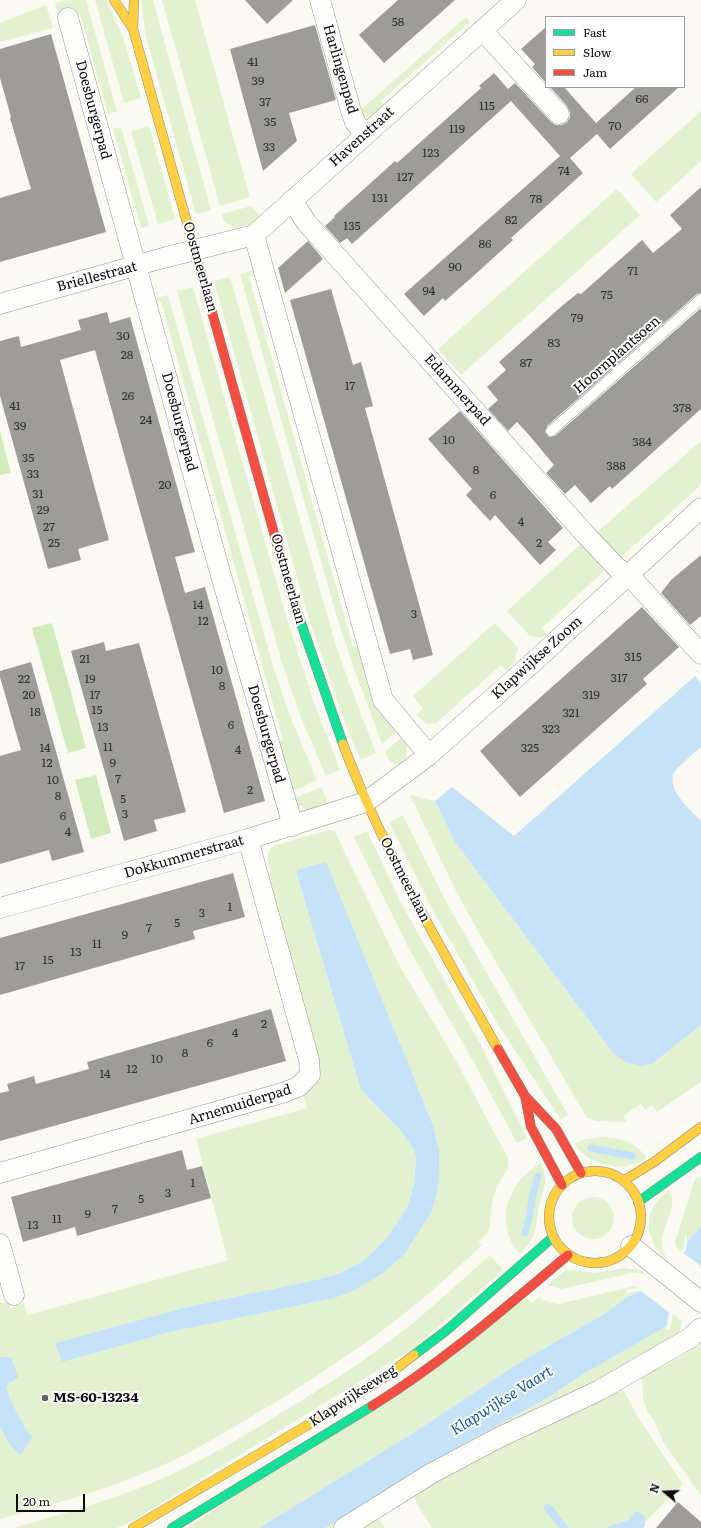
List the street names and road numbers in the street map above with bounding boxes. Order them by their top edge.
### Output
street label: Harlingenpad [319,22,361,116]
street label: Doesburgerpad [72,59,114,161]
street label: Havenstraat [326,104,398,170]
street label: Oostmeerlaan [179,220,221,314]
street label: Briellestraat [55,258,139,296]
street label: Hoornplantsoen [570,313,664,397]
street label: Edammerpad [421,351,493,429]
street label: Doesburgerpad [158,371,200,473]
street label: Oostmeerlaan [267,532,309,626]
street label: Klapwijkse Zoom [488,613,586,703]
street label: Doesburgerpad [244,683,288,785]
street label: Dokkummerstraat [122,832,246,882]
street label: Oostmeerlaan [376,835,434,925]
street label: Arnemuiderpad [187,1081,293,1129]
street label: Klapwijkseweg [306,1362,400,1430]

